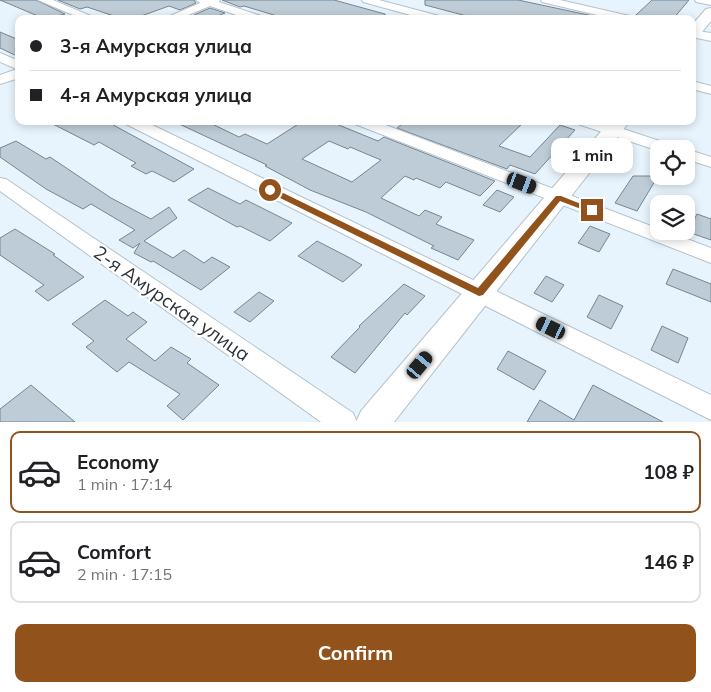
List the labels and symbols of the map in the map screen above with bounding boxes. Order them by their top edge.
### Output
callout: 1 min [551,138,633,172]
car [505,171,538,195]
route start [259,179,281,201]
route end [581,199,603,221]
street label: 2-я Амурская улица [89,240,255,366]
car [534,315,567,341]
car [404,349,435,381]

